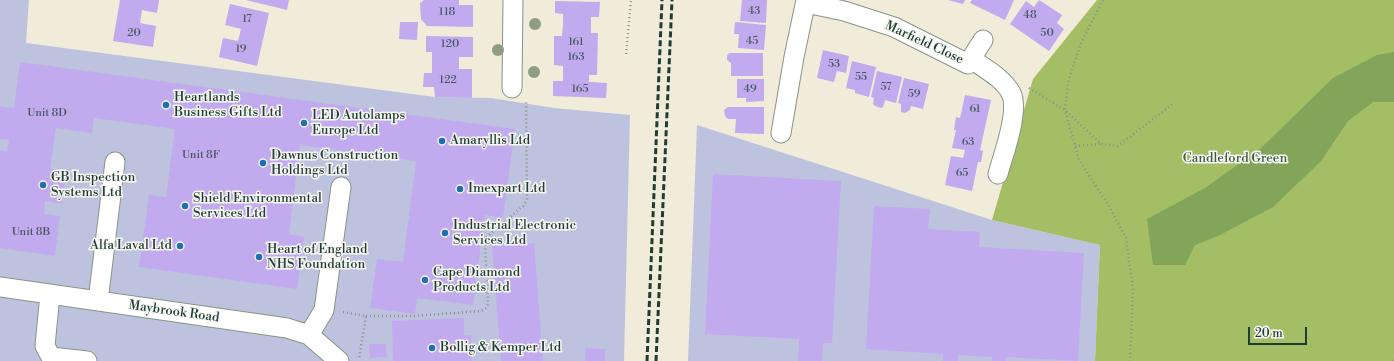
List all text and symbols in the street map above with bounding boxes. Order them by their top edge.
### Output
house number: 43 [748,4,760,18]
house number: 118 [439,5,455,19]
house number: 48 [1023,8,1037,22]
house number: 17 [242,12,252,26]
street label: Marfield Close [882,18,966,68]
house number: 20 [127,26,141,40]
house number: 50 [1040,26,1054,40]
house number: 45 [746,34,758,48]
house number: 161 [568,35,584,49]
house number: 120 [441,37,459,51]
house number: 19 [235,42,247,56]
house number: 163 [567,50,585,64]
house number: 53 [828,57,840,71]
house number: 55 [855,70,867,84]
house number: 122 [439,73,457,87]
house number: 57 [880,80,892,94]
house number: 165 [571,82,589,96]
house number: 49 [743,82,757,96]
house number: 59 [908,87,920,101]
place label: Heartlands Business Gifts Ltd [174,90,282,121]
marker: Heartlands Business Gifts Ltd [161,100,171,110]
house number: 61 [969,102,981,116]
house number: Unit 8D [27,106,67,120]
place label: LED Autolamps Europe Ltd [312,108,405,139]
marker: LED Autolamps Europe Ltd [299,118,309,128]
place label: Amaryllis Ltd [450,133,530,149]
house number: 63 [962,135,974,149]
marker: Amaryllis Ltd [437,136,447,146]
house number: Unit 8F [182,148,220,162]
place label: Dawnus Construction Holdings Ltd [271,148,398,179]
park label: Candleford Green [1183,151,1287,167]
marker: Dawnus Construction Holdings Ltd [258,158,268,168]
house number: 65 [956,166,968,180]
place label: GB Inspection Systems Ltd [51,170,135,201]
marker: GB Inspection Systems Ltd [38,180,48,190]
place label: Imexpart Ltd [468,181,545,197]
marker: Imexpart Ltd [455,184,465,194]
place label: Shield Environmental Services Ltd [193,191,322,222]
marker: Shield Environmental Services Ltd [180,201,190,211]
place label: Industrial Electronic Services Ltd [453,218,576,249]
house number: Unit 8B [12,225,50,239]
marker: Industrial Electronic Services Ltd [440,228,450,238]
place label: Alfa Laval Ltd [90,238,172,254]
marker: Alfa Laval Ltd [175,241,185,251]
place label: Heart of England NHS Foundation [267,242,367,273]
marker: Heart of England NHS Foundation [254,252,264,262]
place label: Cape Diamond Products Ltd [433,265,520,296]
marker: Cape Diamond Products Ltd [420,275,430,285]
street label: Maybrook Road [128,298,220,326]
scale bar [1250,319,1309,345]
text: 20 m [1255,326,1283,341]
place label: Bollig & Kemper Ltd [440,340,561,356]
marker: Bollig & Kemper Ltd [427,343,437,353]

